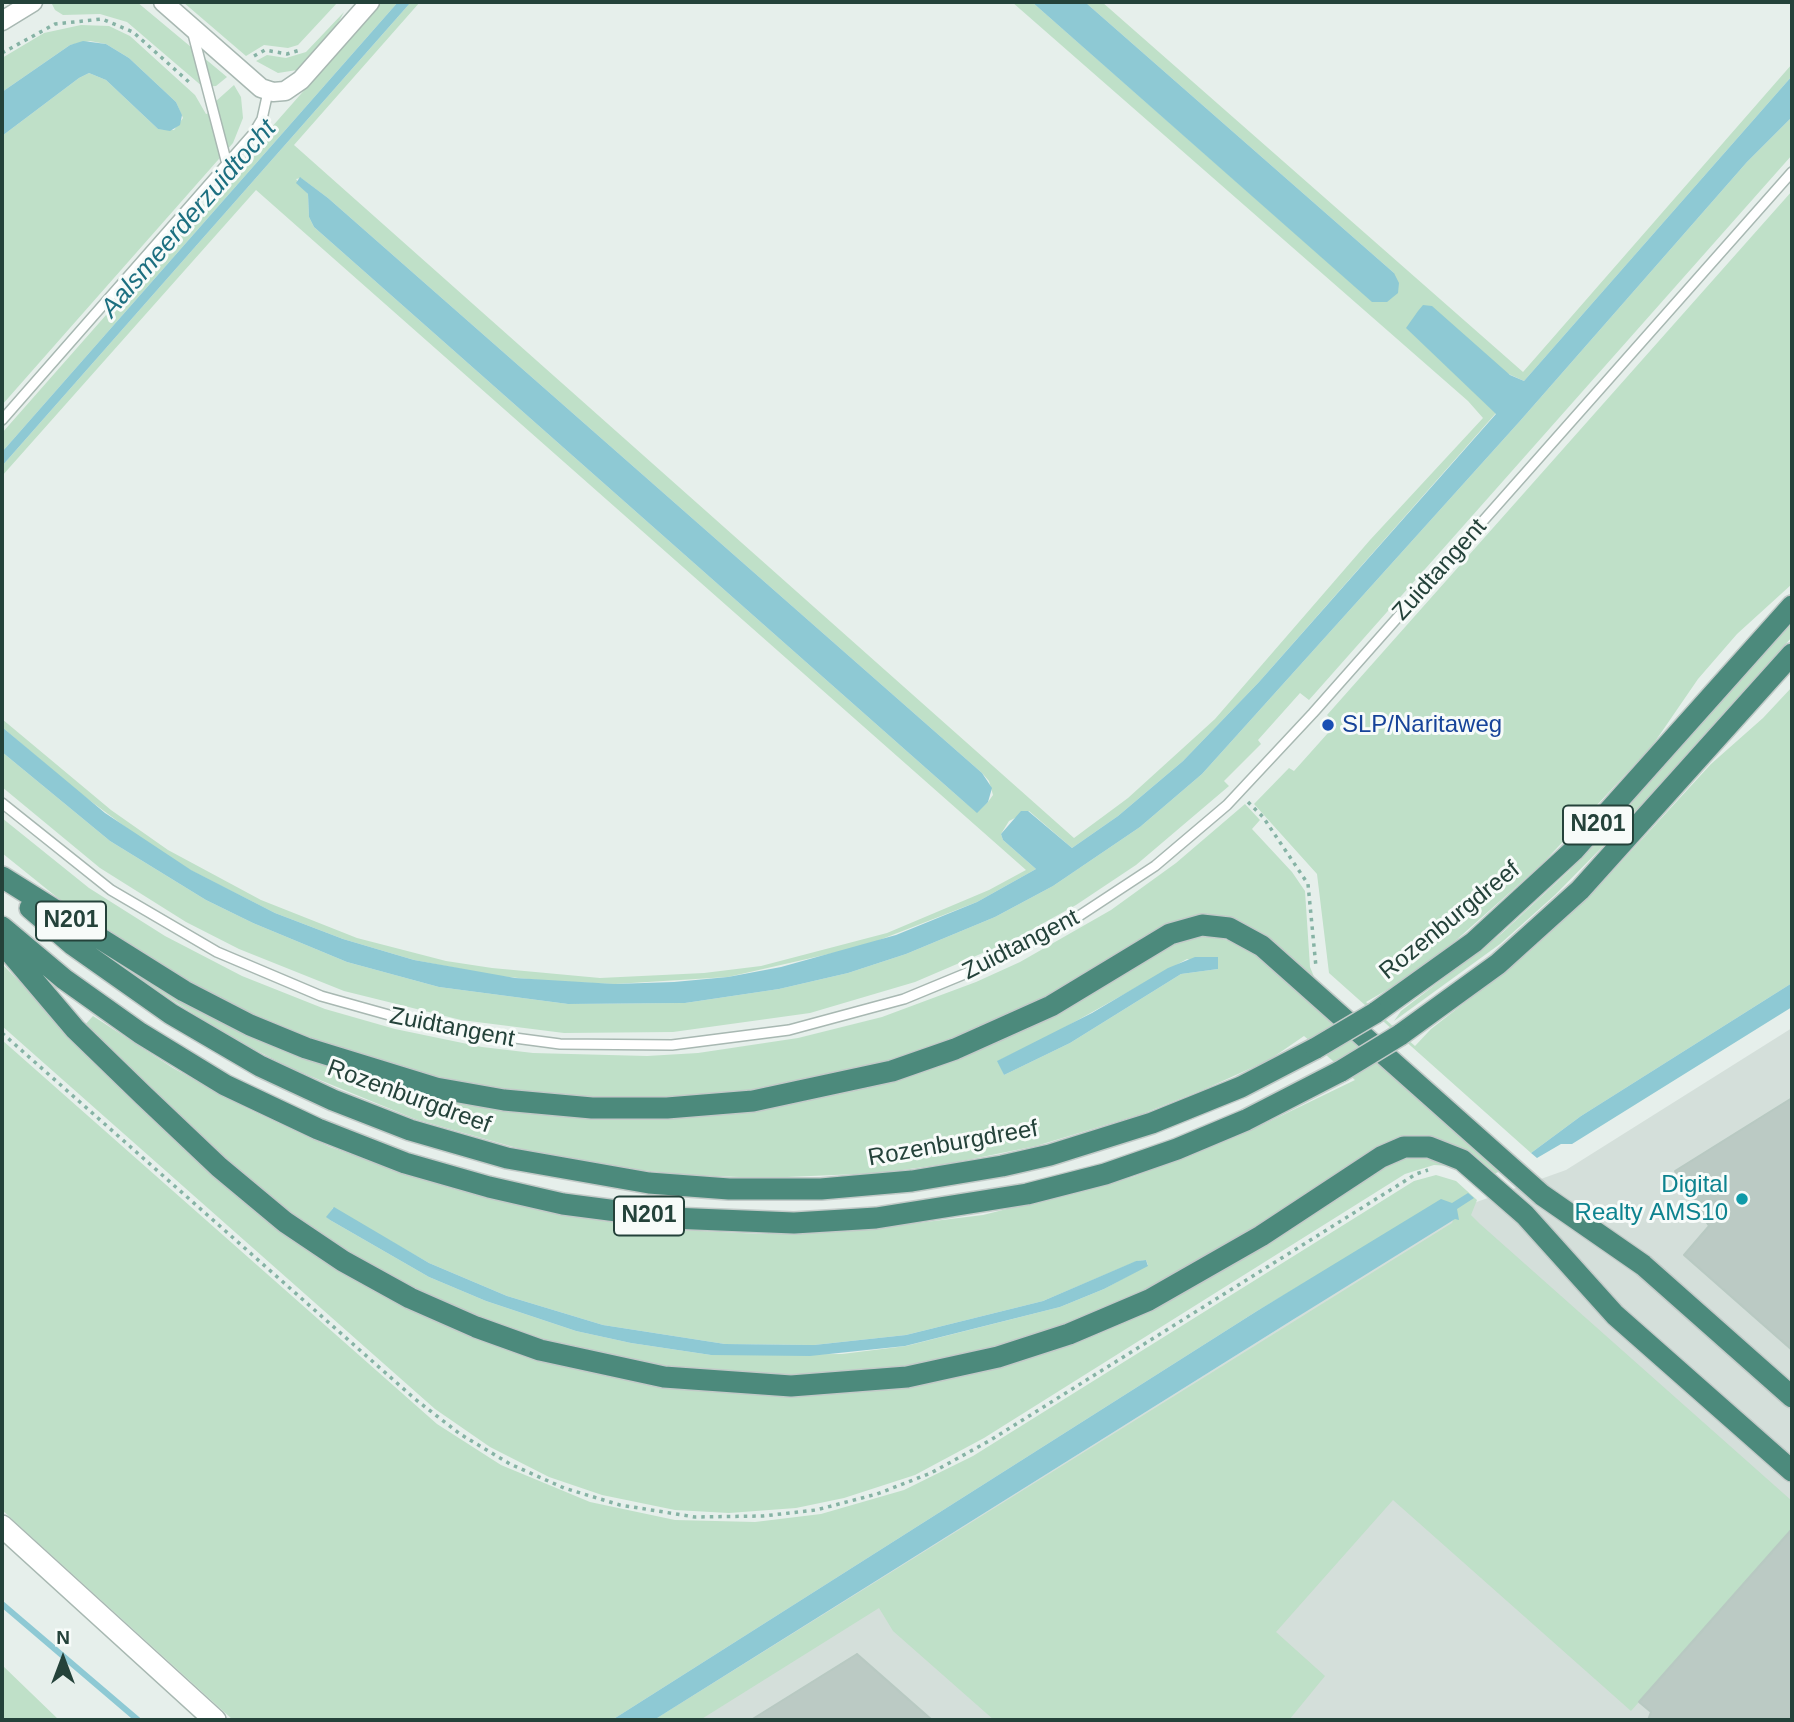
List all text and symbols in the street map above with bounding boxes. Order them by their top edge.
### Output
water label: Aalsmeerderzuidtocht [95,114,283,324]
street label: Zuidtangent [1387,513,1493,627]
place label: SLP/Naritaweg [1342,711,1502,739]
marker: SLP/Naritaweg [1320,717,1336,733]
road number: N201 [1563,806,1633,845]
street label: Rozenburgdreef [1374,856,1526,986]
road number: N201 [36,902,106,940]
street label: Zuidtangent [958,903,1084,987]
street label: Zuidtangent [387,1002,517,1054]
street label: Rozenburgdreef [323,1054,495,1140]
street label: Rozenburgdreef [866,1115,1040,1173]
place label: Digital Realty AMS10 [1575,1171,1728,1227]
marker: Digital Realty AMS10 [1734,1191,1750,1207]
road number: N201 [614,1196,684,1236]
north arrow [28,1624,98,1694]
text: N [56,1627,70,1648]

